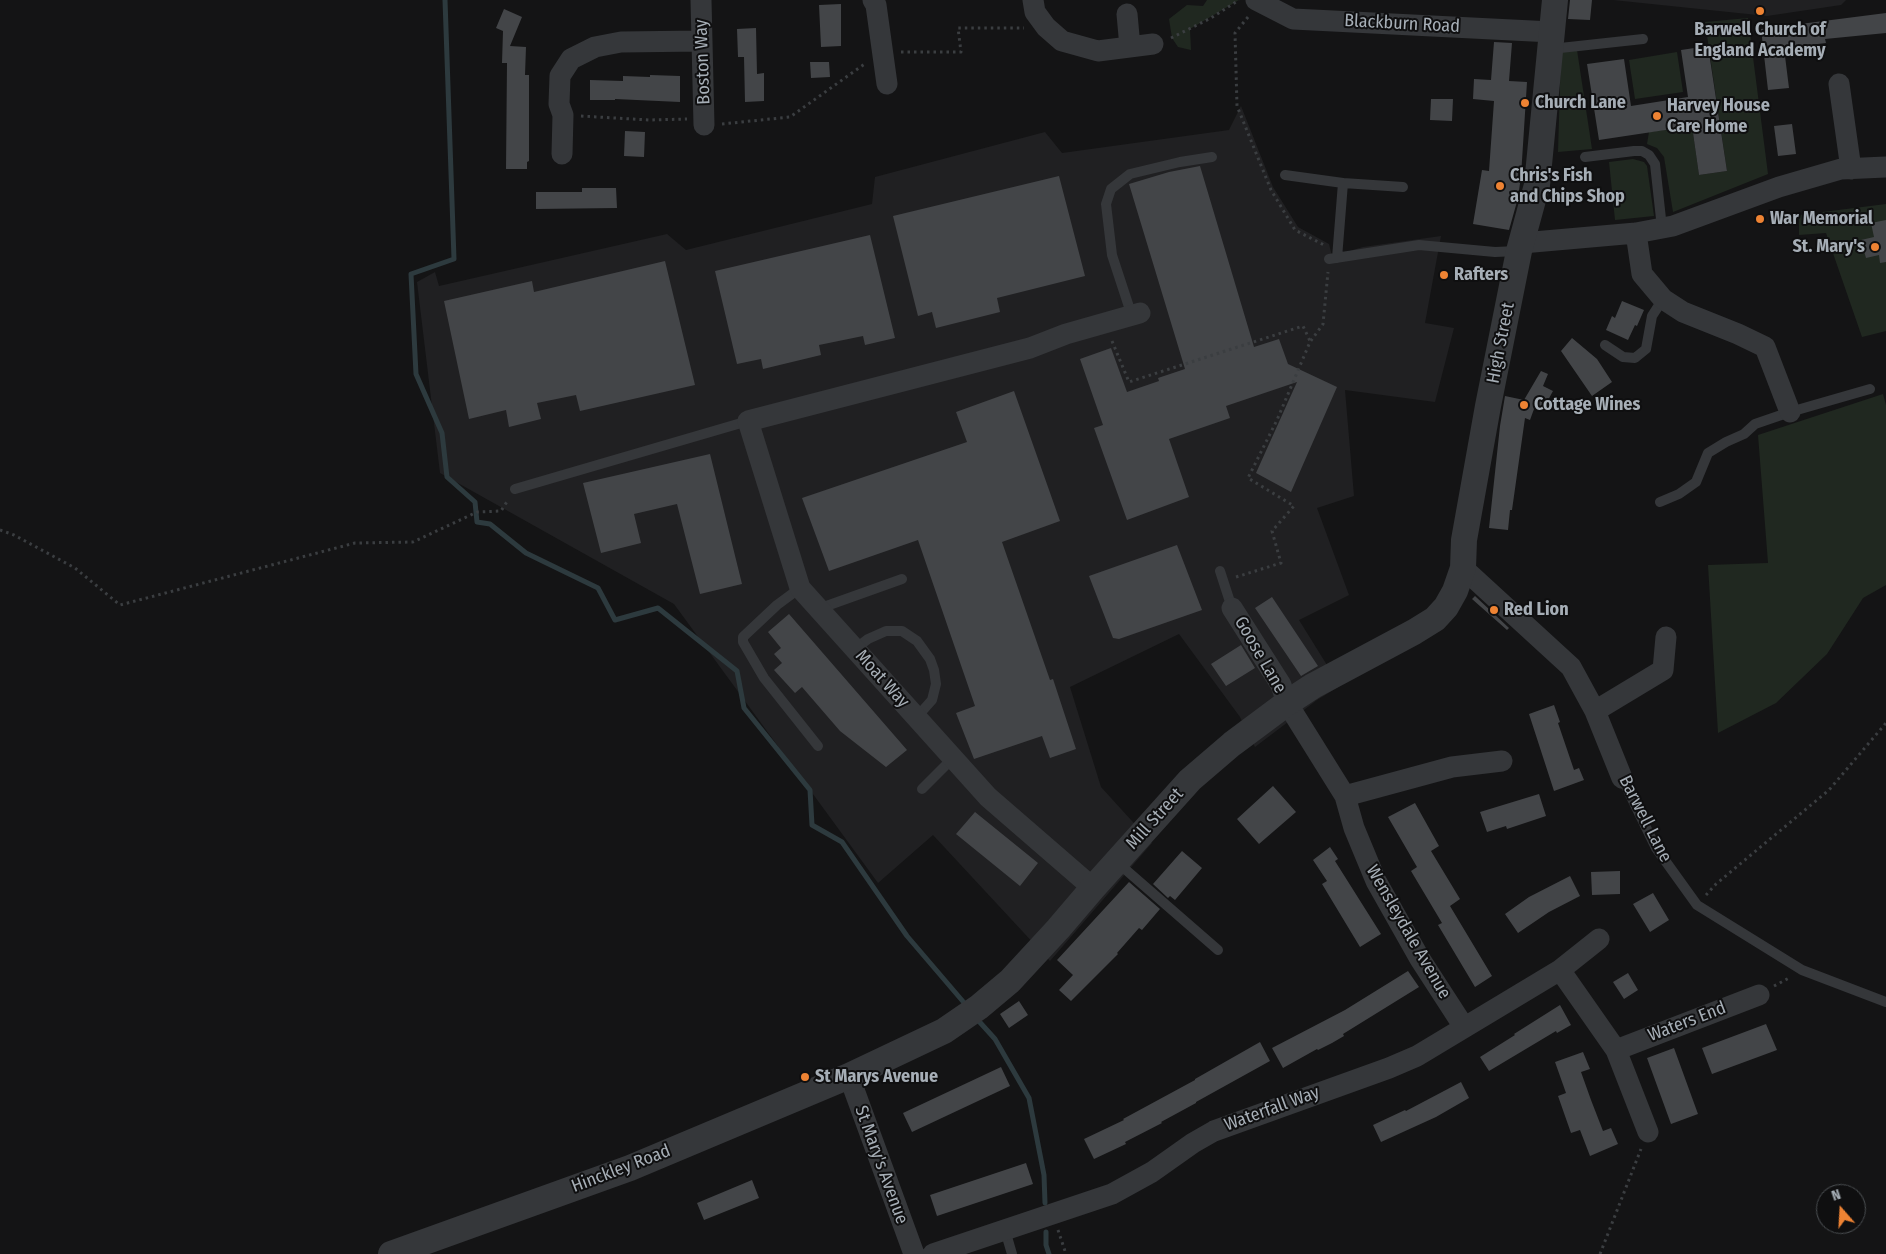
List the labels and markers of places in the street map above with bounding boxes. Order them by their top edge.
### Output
marker: Barwell Church of England Academy [1754,5,1766,17]
place label: Barwell Church of England Academy [1694,19,1826,62]
place label: Church Lane [1535,92,1626,114]
place label: Harvey House Care Home [1667,95,1770,138]
marker: Church Lane [1519,97,1531,109]
marker: Harvey House Care Home [1651,110,1663,122]
place label: Chris's Fish and Chips Shop [1510,165,1625,208]
marker: Chris's Fish and Chips Shop [1494,180,1506,192]
place label: War Memorial [1770,208,1873,230]
marker: War Memorial [1754,213,1766,225]
place label: St. Mary's [1793,236,1865,258]
marker: St. Mary's [1869,241,1881,253]
place label: Rafters [1454,264,1508,286]
marker: Rafters [1438,269,1450,281]
place label: Cottage Wines [1534,394,1640,416]
marker: Cottage Wines [1518,399,1530,411]
place label: Red Lion [1504,599,1569,621]
marker: Red Lion [1488,604,1500,616]
place label: St Marys Avenue [815,1066,938,1088]
marker: St Marys Avenue [799,1071,811,1083]

